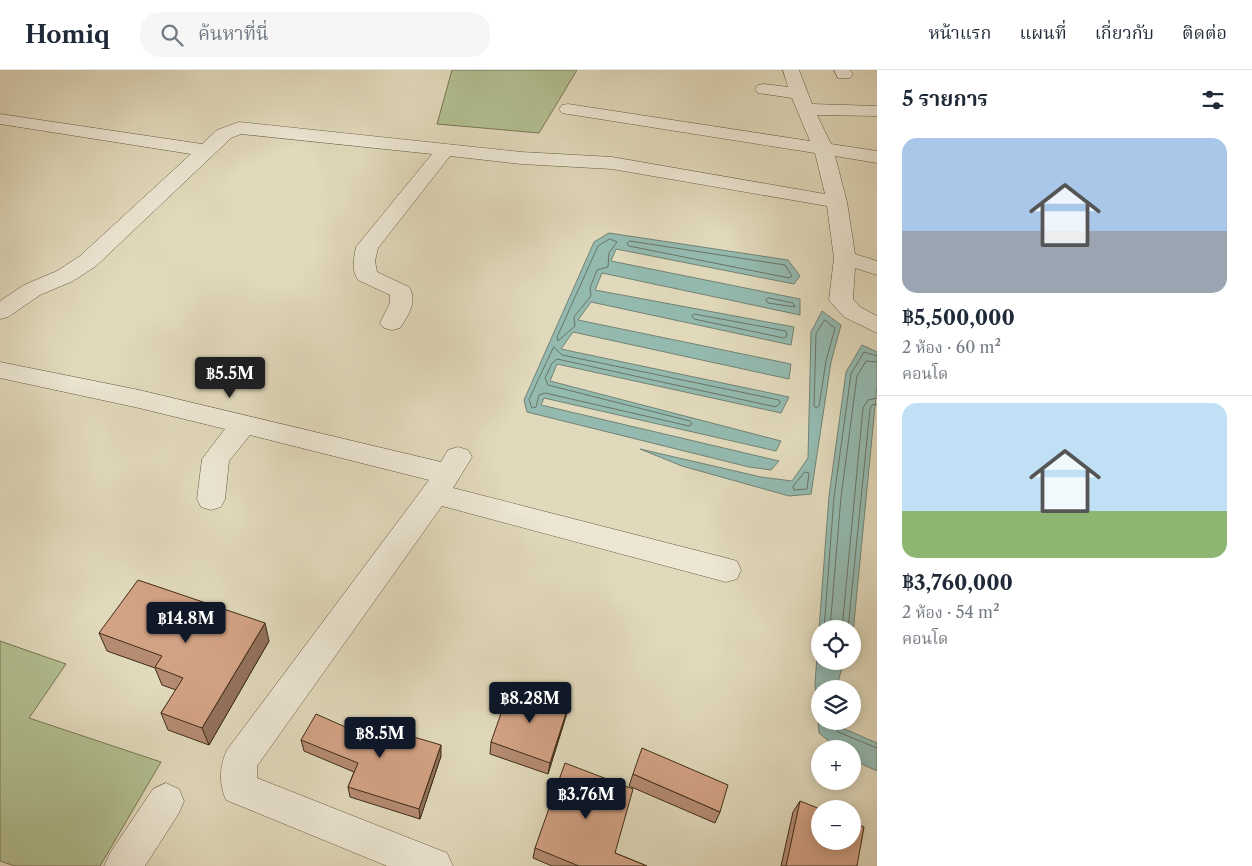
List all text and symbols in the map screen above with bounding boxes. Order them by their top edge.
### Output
search box [140,12,490,57]
text: Homiq [25,20,110,49]
icon: search [158,21,186,49]
text: ค้นหาที่นี่ [198,22,269,45]
text: หน้าแรก [928,22,991,44]
text: แผนที่ [1019,22,1067,44]
text: เกี่ยวกับ [1095,22,1154,44]
text: ติดต่อ [1182,22,1227,44]
text: 5 รายการ [902,86,988,111]
icon: filters [1199,86,1227,114]
icon: home [1020,170,1110,260]
text: ฿5,500,000 [902,305,1015,330]
text: 2 ห้อง · 60 m² [902,337,1001,357]
pin: ฿5.5M [195,356,265,399]
text: ฿5.5M [206,363,254,383]
text: คอนโด [902,363,948,383]
icon: home [1020,436,1110,526]
text: ฿3,760,000 [902,570,1013,595]
pin: ฿14.8M [145,602,227,644]
text: 2 ห้อง · 54 m² [902,602,999,622]
text: ฿14.8M [158,608,214,628]
map controls [811,620,861,850]
button: locate [811,620,861,670]
text: คอนโด [902,628,948,648]
button: layers [811,680,861,730]
pin: ฿8.28M [489,682,571,724]
text: ฿8.28M [500,688,560,708]
pin: ฿8.5M [345,716,415,759]
text: ฿8.5M [355,723,405,743]
button: + [811,740,861,790]
pin: ฿3.76M [545,778,627,820]
text: ฿3.76M [558,784,614,804]
button: − [811,800,861,850]

